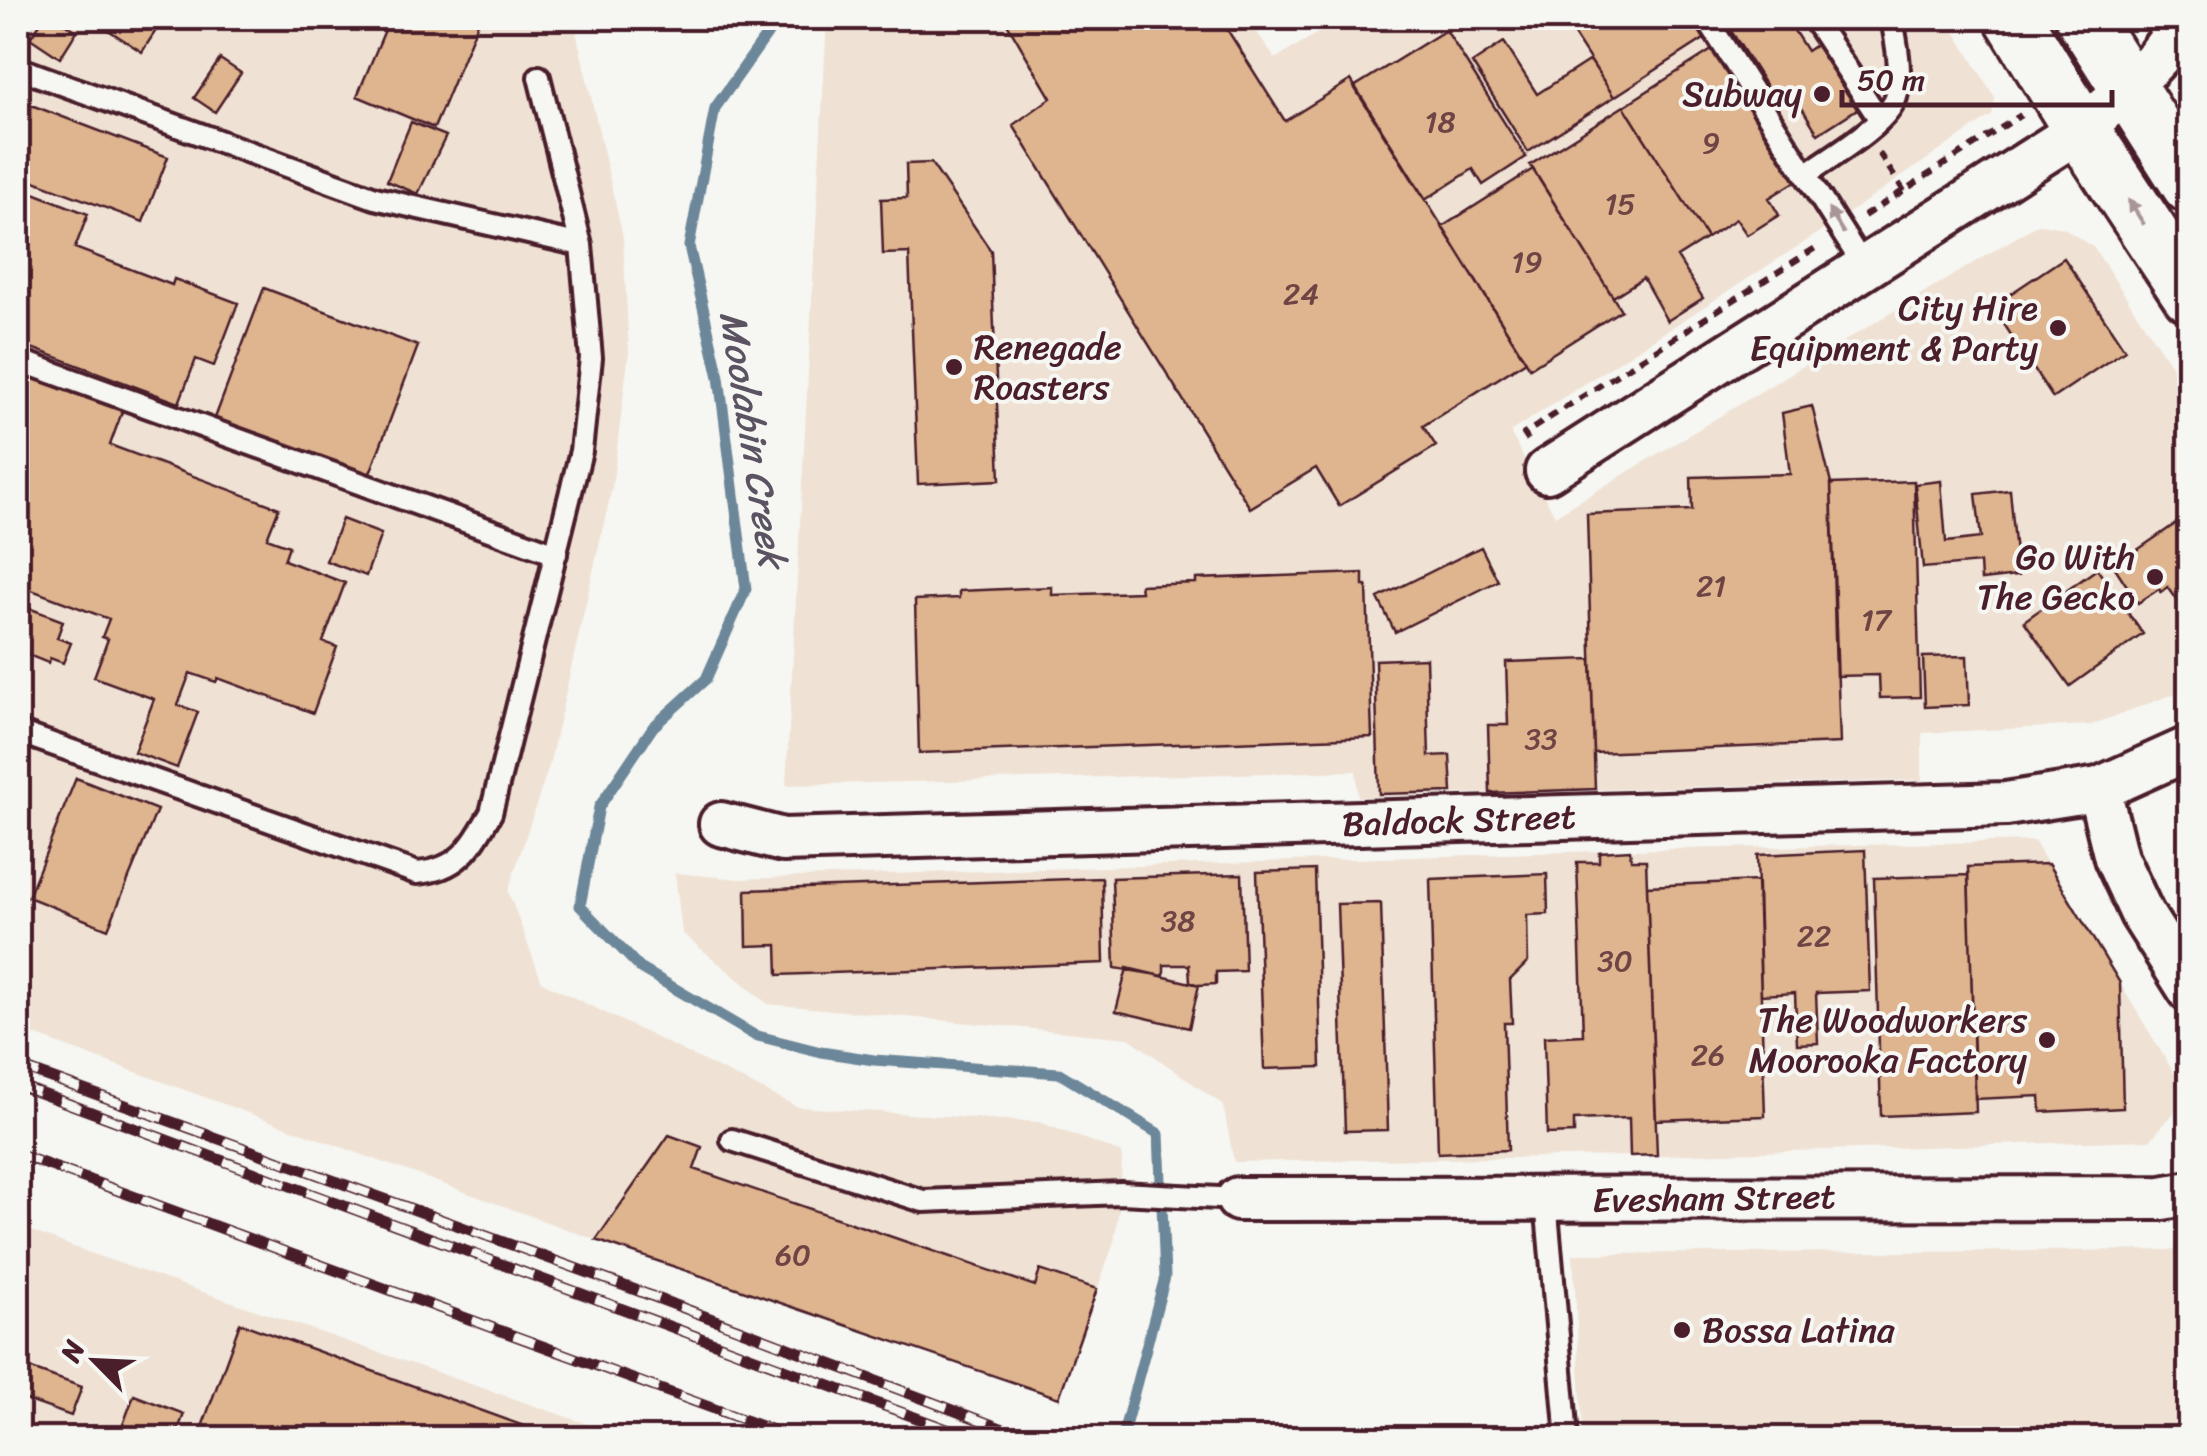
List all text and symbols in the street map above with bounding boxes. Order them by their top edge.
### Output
scale bar [1842,45,2112,107]
text: 50 m [1857,53,1925,107]
place label: Subway [1682,63,1802,125]
marker: Subway [1811,83,1833,105]
house number: 18 [1425,95,1455,149]
house number: 9 [1702,116,1720,170]
house number: 15 [1604,177,1636,231]
one-way arrow [2127,199,2145,226]
one-way arrow [1827,207,1845,235]
house number: 19 [1511,235,1543,289]
house number: 24 [1283,267,1319,321]
place label: City Hire Equipment & Party [1750,277,2039,379]
water label: Moolabin Creek [699,306,807,577]
place label: Renegade Roasters [974,316,1122,418]
marker: City Hire Equipment & Party [2047,317,2069,339]
marker: Renegade Roasters [943,356,965,378]
place label: Go With The Gecko [1977,526,2135,628]
house number: 21 [1696,559,1726,613]
marker: Go With The Gecko [2144,566,2166,588]
house number: 17 [1861,593,1893,647]
house number: 33 [1525,712,1557,766]
street label: Baldock Street [1341,785,1577,855]
house number: 38 [1161,894,1195,948]
house number: 22 [1797,909,1831,963]
house number: 30 [1597,934,1633,988]
place label: The Woodworkers Moorooka Factory [1749,989,2028,1091]
house number: 26 [1691,1028,1725,1082]
marker: The Woodworkers Moorooka Factory [2036,1029,2058,1051]
street label: Evesham Street [1592,1165,1836,1231]
house number: 60 [775,1228,811,1282]
place label: Bossa Latina [1702,1299,1895,1361]
north arrow [45,1311,145,1411]
marker: Bossa Latina [1671,1319,1693,1341]
text: N [46,1332,99,1371]

